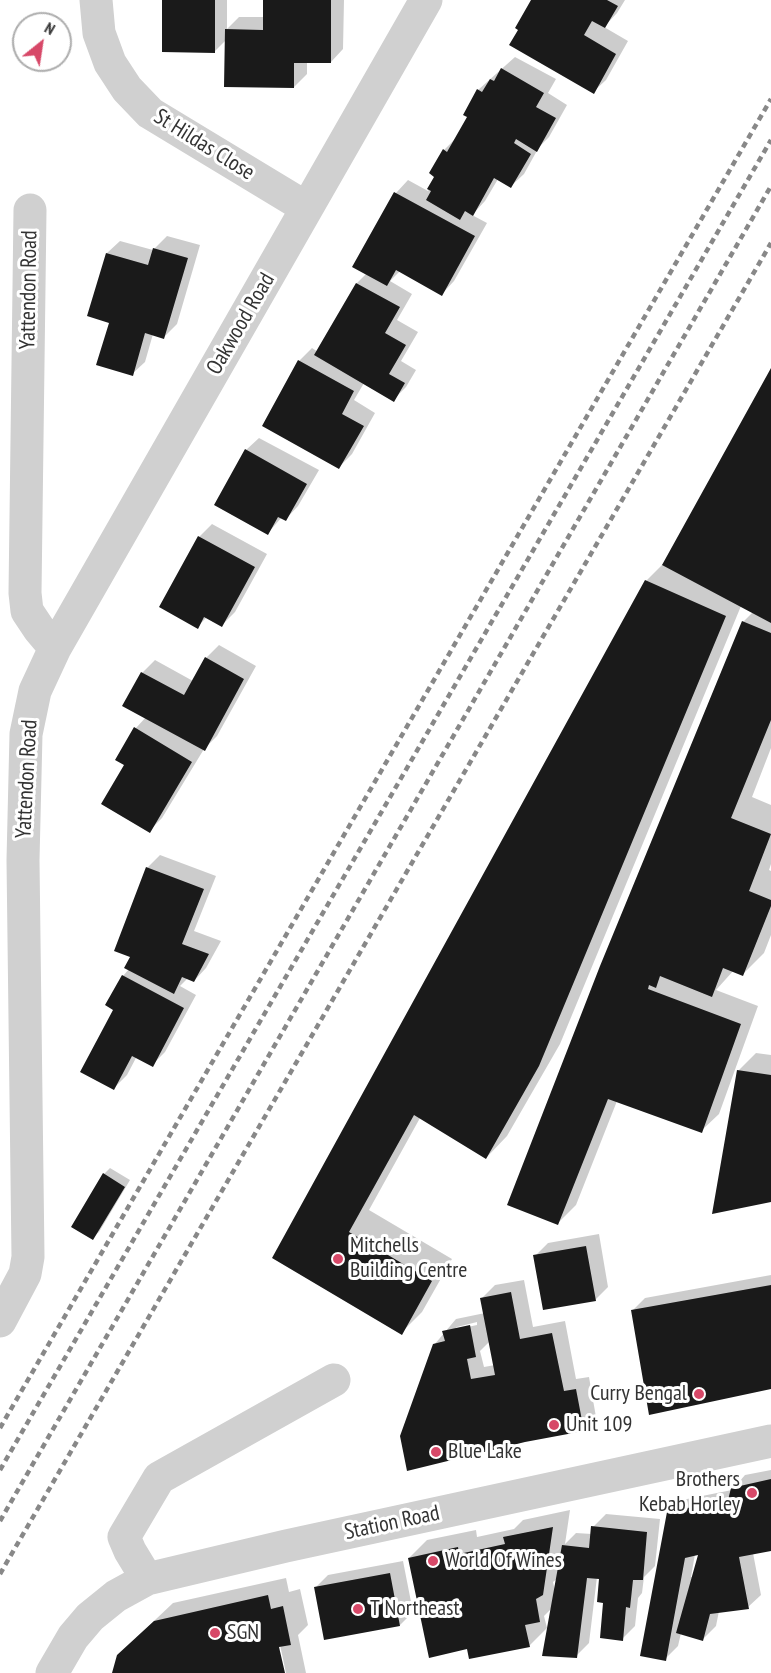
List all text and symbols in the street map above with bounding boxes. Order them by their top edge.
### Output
north arrow [12,12,72,72]
text: N [41,17,59,39]
street label: St Hildas Close [149,104,259,186]
street label: Yattendon Road [15,230,43,350]
street label: Oakwood Road [201,269,281,379]
street label: Yattendon Road [11,719,43,839]
place label: Mitchells Building Centre [350,1233,467,1284]
marker: Mitchells Building Centre [331,1252,345,1266]
place label: Curry Bengal [590,1381,687,1407]
marker: Curry Bengal [692,1387,706,1401]
place label: Unit 109 [566,1412,632,1438]
marker: Unit 109 [547,1418,561,1432]
place label: Blue Lake [448,1439,522,1465]
marker: Blue Lake [429,1445,443,1459]
place label: Brothers Kebab Horley [639,1467,740,1518]
marker: Brothers Kebab Horley [745,1486,759,1500]
street label: Station Road [342,1500,442,1546]
place label: World Of Wines [445,1548,562,1574]
marker: World Of Wines [426,1554,440,1568]
place label: T Northeast [370,1596,459,1622]
marker: T Northeast [351,1602,365,1616]
place label: SGN [227,1620,259,1646]
marker: SGN [208,1626,222,1640]

